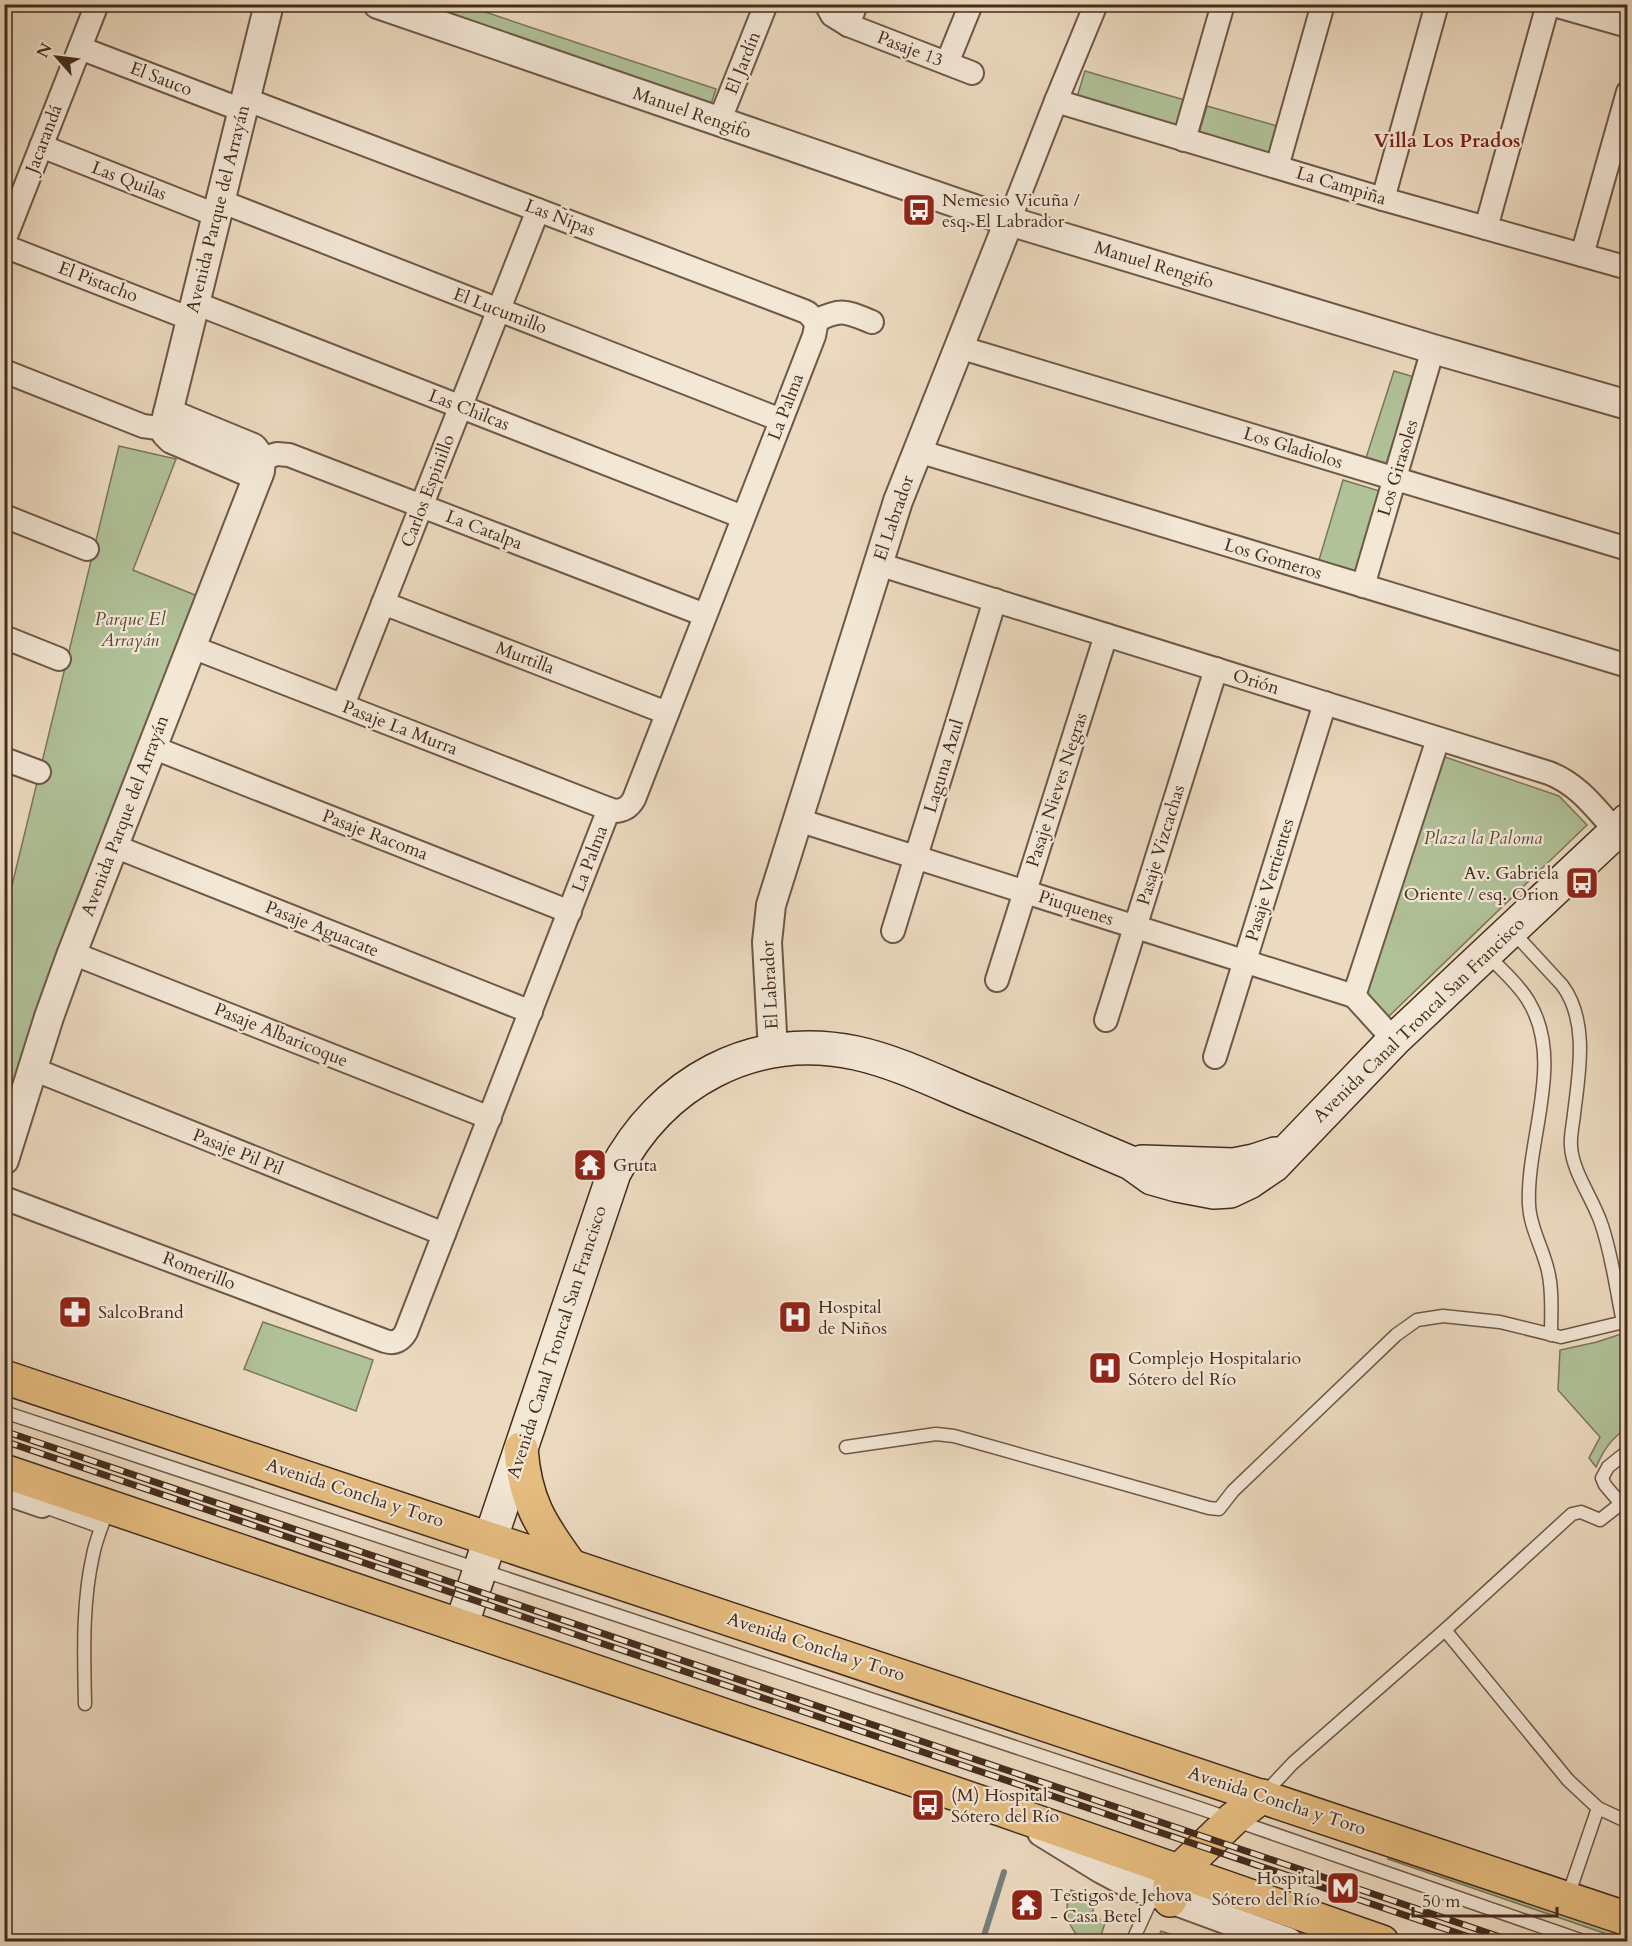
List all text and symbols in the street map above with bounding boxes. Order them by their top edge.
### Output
street label: Pasaje 13 [873,25,947,73]
north arrow [27,27,87,87]
street label: El Jardín [719,27,767,98]
text: N [32,39,58,62]
street label: El Sauco [126,56,196,102]
street label: Manuel Rengifo [629,81,755,145]
street label: Jacarandá [18,101,69,180]
street label: Avenida Parque del Arrayán [180,102,256,316]
district label: Villa Los Prados [1374,127,1520,154]
street label: Las Quilas [88,155,170,207]
street label: La Campiña [1293,160,1389,212]
place label: Nemesio Vicuña / esq. El Labrador [942,188,1080,234]
bus stop icon: Nemesio Vicuña / esq. El Labrador [901,192,937,228]
street label: Las Ñipas [521,193,599,243]
street label: Manuel Rengifo [1091,235,1217,295]
street label: El Pistacho [55,255,142,309]
street label: El Lucumillo [450,282,551,340]
street label: La Palma [762,370,810,444]
street label: Las Chilcas [425,383,513,437]
street label: Los Girasoles [1371,417,1425,519]
street label: Los Gladiolos [1240,421,1346,475]
street label: Carlos Espinillo [395,431,461,551]
street label: El Labrador [868,471,920,564]
street label: La Catalpa [442,504,526,556]
street label: Los Gomeros [1221,532,1325,586]
park label: Parque El Arrayán [95,607,166,653]
street label: Murtilla [492,635,558,681]
street label: Orión [1230,663,1283,701]
street label: Pasaje La Murra [339,695,461,762]
street label: Pasaje Nieves Negras [1020,710,1094,870]
street label: Avenida Parque del Arrayán [75,711,175,920]
street label: Laguna Azul [918,716,970,816]
street label: Pasaje Vizcachas [1131,782,1191,908]
street label: Pasaje Racoma [318,803,432,867]
street label: Pasaje Vertientes [1239,815,1301,945]
street label: La Palma [566,822,614,896]
park label: Plaza la Paloma [1424,826,1542,851]
place label: Av. Gabriela Oriente / esq. Orion [1404,861,1560,907]
bus stop icon: Av. Gabriela Oriente / esq. Orion [1564,865,1600,901]
street label: Piuquenes [1035,884,1117,932]
street label: Pasaje Aguacate [261,895,383,963]
street label: Avenida Canal Troncal San Francisco [1308,912,1531,1128]
street label: El Labrador [755,939,785,1030]
street label: Pasaje Albaricoque [210,997,352,1073]
street label: Pasaje Pil Pil [189,1122,287,1182]
temple icon: Gruta [572,1147,608,1183]
place label: Gruta [613,1153,657,1178]
street label: Avenida Canal Troncal San Francisco [501,1202,613,1482]
street label: Romerillo [159,1246,239,1296]
pharmacy icon: SalcoBrand [57,1294,93,1330]
place label: Hospital de Niños [818,1295,887,1341]
hospital icon: Hospital de Niños [777,1299,813,1335]
place label: SalcoBrand [98,1300,184,1325]
place label: Complejo Hospitalario Sótero del Río [1128,1346,1302,1392]
hospital icon: Complejo Hospitalario Sótero del Río [1087,1350,1123,1386]
street label: Avenida Concha y Toro [263,1452,447,1534]
street label: Avenida Concha y Toro [724,1606,908,1688]
street label: Avenida Concha y Toro [1185,1760,1369,1842]
place label: (M) Hospital Sótero del Río [951,1783,1059,1829]
bus stop icon: (M) Hospital Sótero del Río [910,1787,946,1823]
place label: Hospital Sótero del Río [1212,1866,1320,1912]
metro station icon: Hospital Sótero del Río [1325,1870,1361,1906]
scale bar [1413,1880,1557,1918]
place label: Testigos de Jehova - Casa Betel [1050,1883,1192,1929]
temple icon: Testigos de Jehova - Casa Betel [1009,1887,1045,1923]
text: 50 m [1422,1889,1461,1914]

